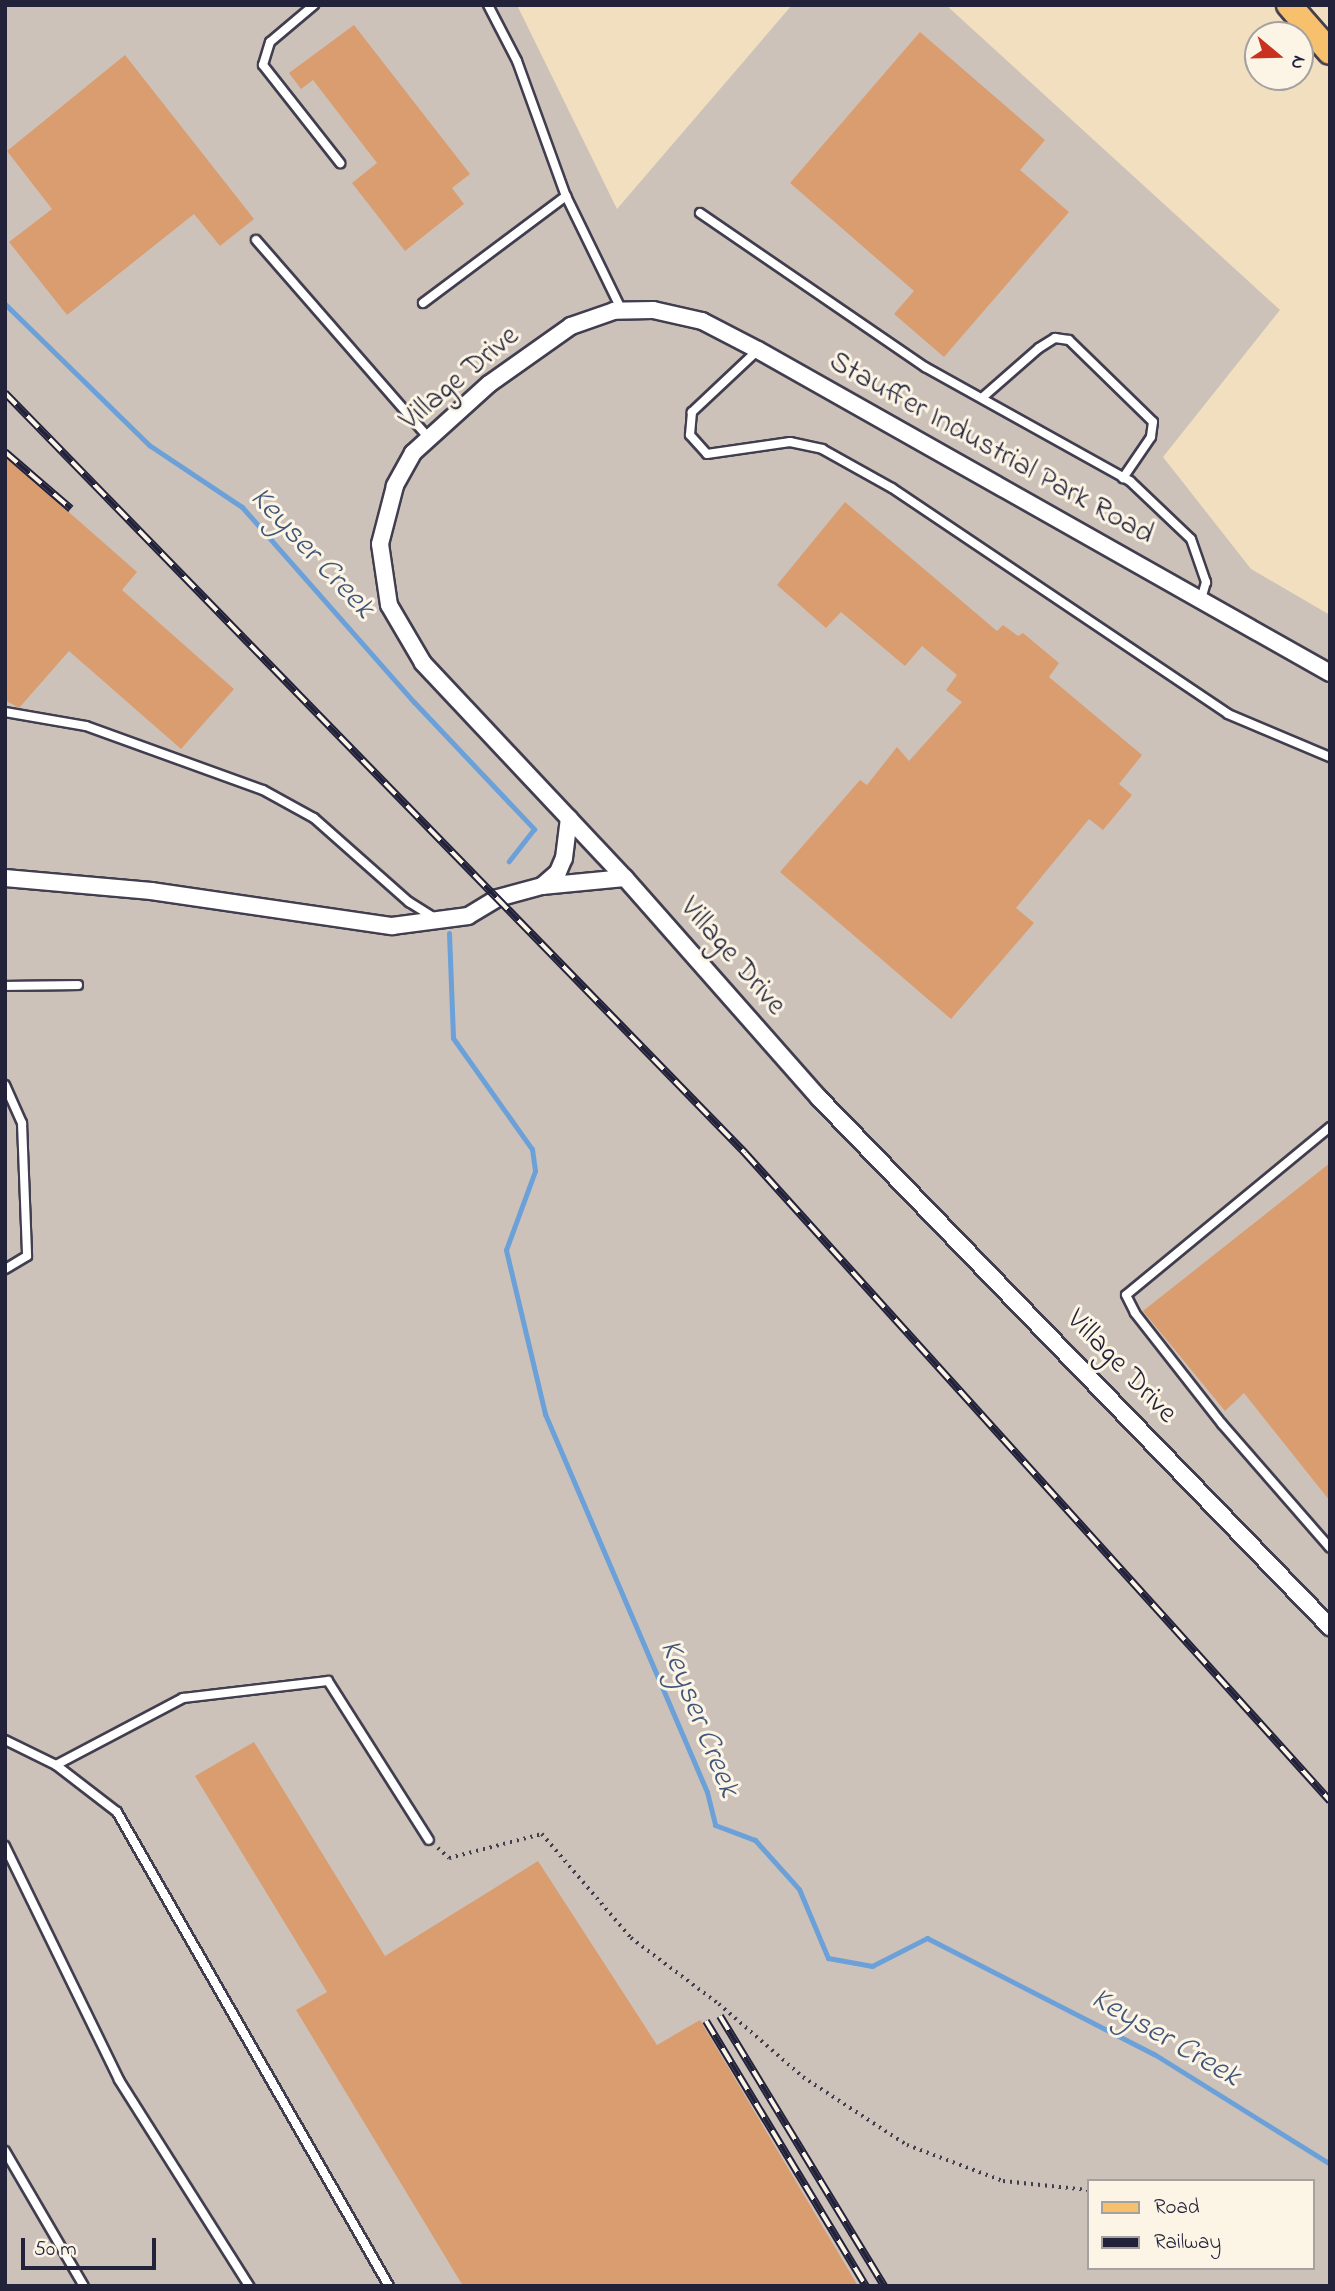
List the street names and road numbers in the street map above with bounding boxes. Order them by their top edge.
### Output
street label: Village Drive [393,319,527,439]
street label: Stauffer Industrial Park Road [822,345,1160,553]
street label: Village Drive [671,891,793,1023]
street label: Village Drive [1058,1303,1184,1431]

